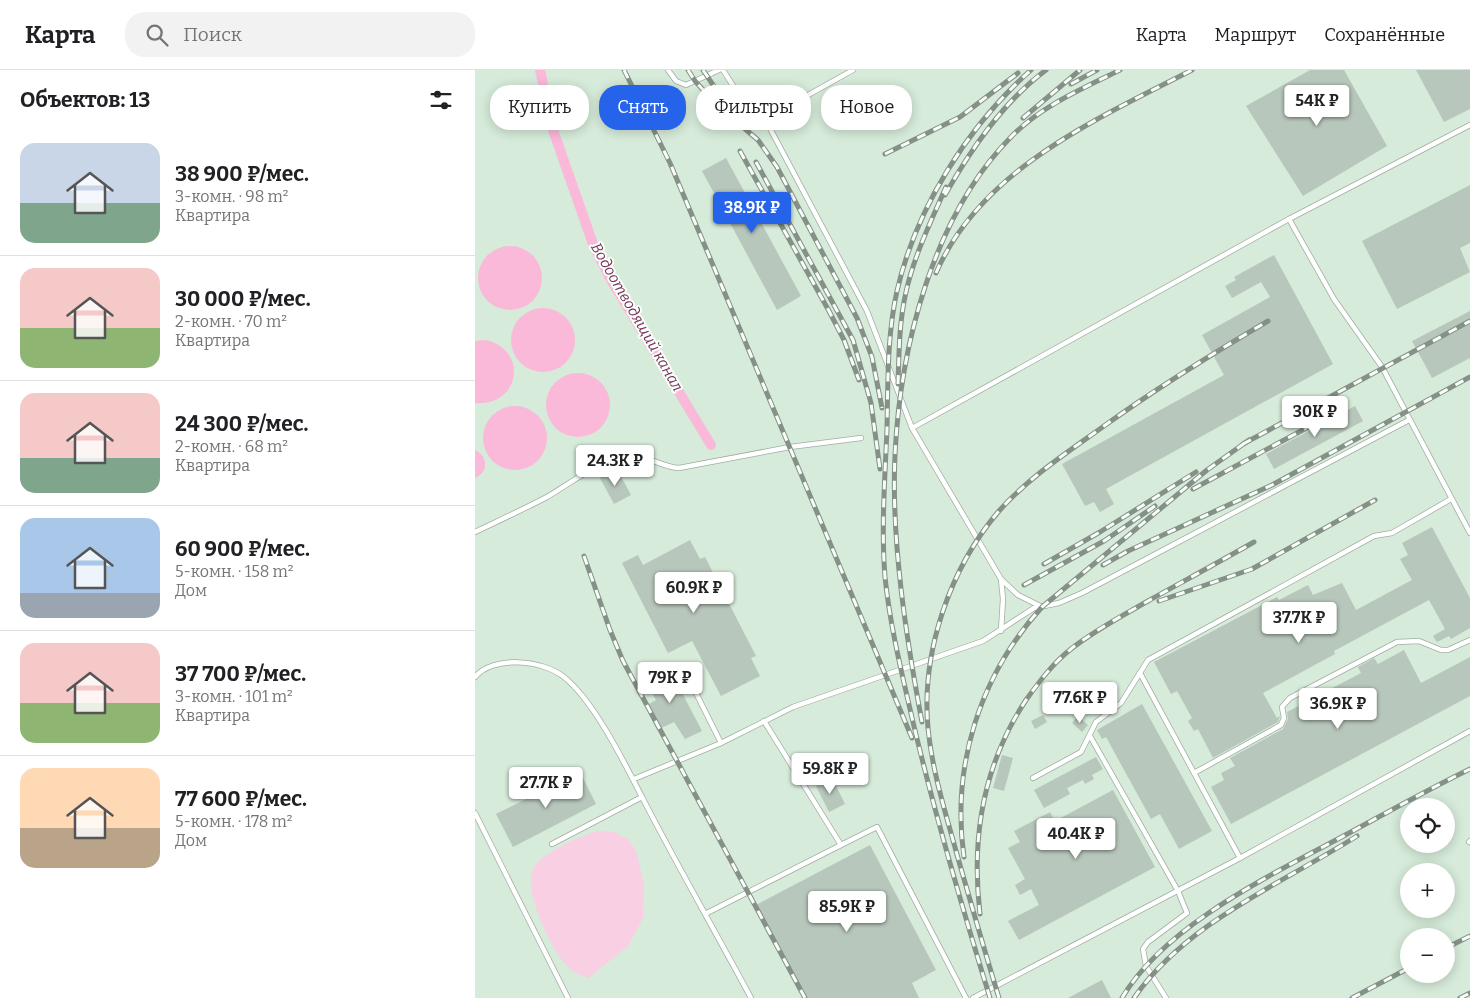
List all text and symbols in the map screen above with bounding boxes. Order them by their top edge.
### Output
search box [125,12,475,57]
text: Карта [25,21,95,49]
icon: search [143,21,171,49]
text: Поиск [183,23,242,46]
text: Карта [1136,24,1187,46]
text: Маршрут [1215,24,1296,46]
text: Сохранённые [1324,24,1445,46]
chip: Купить [490,85,589,130]
chip: Снять [599,85,686,130]
chip: Фильтры [696,85,811,130]
chip: Новое [821,85,912,130]
pin: 54K ₽ [1282,85,1352,127]
icon: filters [427,86,455,114]
text: Объектов: 13 [20,87,150,113]
text: 54K ₽ [1295,91,1339,110]
text: 38 900 ₽/мес. [175,161,309,187]
icon: home [60,163,120,223]
text: 3-комн. · 98 m² [175,187,288,206]
pin: 38.9K ₽ [706,191,798,234]
text: 38.9K ₽ [724,198,780,217]
text: Квартира [175,206,250,225]
water label: Водоотводящий канал [587,240,687,394]
text: 30 000 ₽/мес. [175,286,311,312]
icon: home [60,288,120,348]
text: 2-комн. · 70 m² [175,312,287,331]
text: Квартира [175,331,250,350]
pin: 30K ₽ [1280,396,1350,438]
text: 30K ₽ [1293,402,1337,421]
text: 24 300 ₽/мес. [175,411,308,437]
icon: home [60,413,120,473]
text: 2-комн. · 68 m² [175,437,288,456]
pin: 24.3K ₽ [569,444,661,487]
text: 24.3K ₽ [587,451,643,470]
text: Квартира [175,456,250,475]
text: 60 900 ₽/мес. [175,536,310,562]
icon: home [60,538,120,598]
text: 5-комн. · 158 m² [175,562,293,581]
pin: 60.9K ₽ [648,572,740,614]
text: 60.9K ₽ [666,578,722,597]
text: Дом [175,581,207,600]
pin: 37.7K ₽ [1253,602,1345,644]
text: 37.7K ₽ [1273,608,1325,627]
text: 37 700 ₽/мес. [175,661,306,687]
pin: 79K ₽ [635,662,705,704]
icon: home [60,663,120,723]
text: 79K ₽ [649,668,691,687]
pin: 77.6K ₽ [1034,682,1126,724]
text: 3-комн. · 101 m² [175,687,293,706]
text: 77.6K ₽ [1053,688,1107,707]
pin: 36.9K ₽ [1292,688,1384,730]
text: 36.9K ₽ [1310,694,1366,713]
text: Квартира [175,706,250,725]
pin: 59.8K ₽ [784,752,876,795]
text: 59.8K ₽ [802,759,858,778]
pin: 27.7K ₽ [500,766,592,809]
text: 27.7K ₽ [520,773,572,792]
text: 77 600 ₽/мес. [175,786,307,812]
icon: home [60,788,120,848]
map controls [1400,798,1455,983]
button: locate [1400,798,1455,853]
text: 5-комн. · 178 m² [175,812,293,831]
pin: 40.4K ₽ [1030,818,1122,860]
text: 40.4K ₽ [1047,824,1105,843]
text: Дом [175,831,207,850]
button: + [1400,863,1455,918]
pin: 85.9K ₽ [801,890,893,933]
text: 85.9K ₽ [819,897,875,916]
button: − [1400,928,1455,983]

